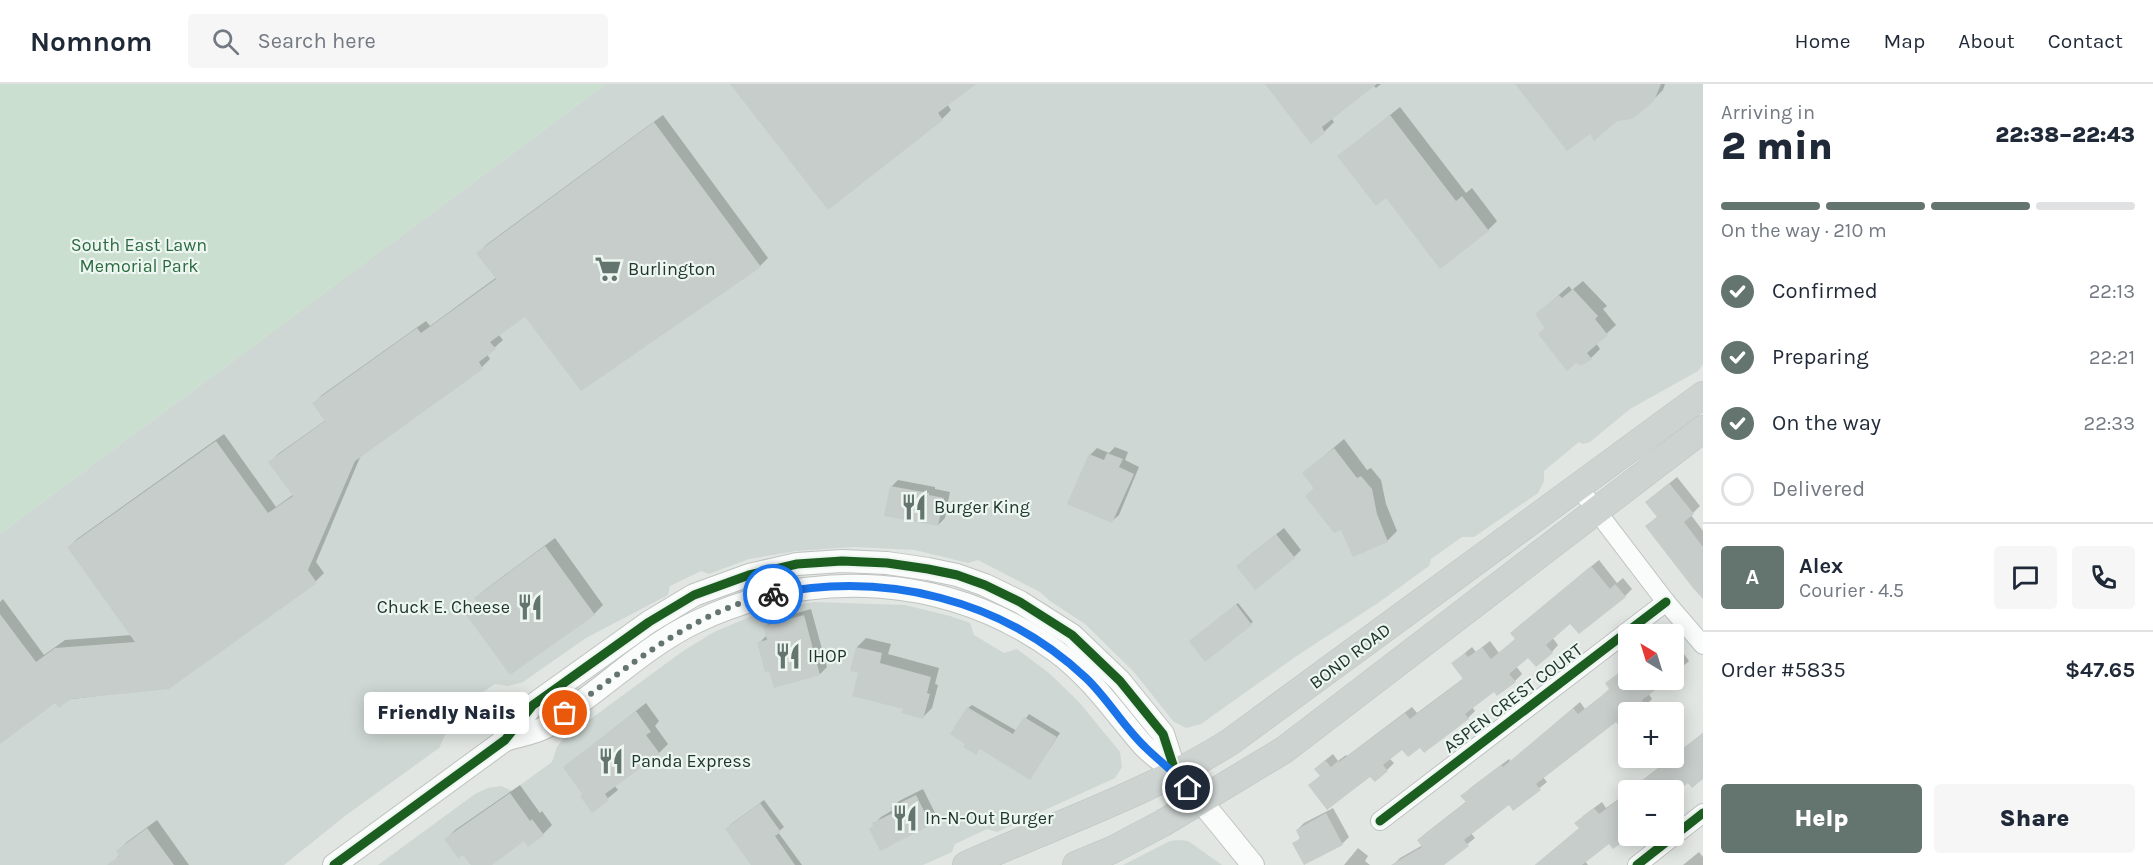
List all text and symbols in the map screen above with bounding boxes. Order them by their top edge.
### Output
search box [188,14,608,68]
text: Nomnom [30,25,152,58]
icon: search [209,25,242,58]
text: Search here [257,28,376,54]
text: Home [1795,29,1851,53]
text: Map [1884,29,1925,53]
text: About [1958,29,2015,53]
text: Contact [2048,29,2123,53]
text: Arriving in [1721,101,1815,124]
text: 22:38–22:43 [1995,122,2135,148]
text: 2 min [1721,123,1833,169]
text: On the way · 210 m [1721,219,1887,242]
park label: South East Lawn Memorial Park [71,234,207,277]
supermarket icon: Burlington [593,254,623,284]
place label: Burlington [628,258,716,280]
icon: check [1721,275,1754,308]
text: Confirmed [1772,278,1878,304]
text: 22:13 [2089,280,2135,303]
icon: check [1721,341,1754,374]
text: Preparing [1772,344,1869,370]
text: 22:21 [2089,346,2135,369]
icon: check [1721,407,1754,440]
text: On the way [1772,410,1881,436]
text: 22:33 [2084,412,2135,435]
text: Delivered [1772,476,1865,502]
restaurant icon: Burger King [899,492,929,522]
place label: Burger King [934,496,1030,518]
button: chat [1994,546,2057,609]
button: phone [2072,546,2135,609]
text: Alex [1799,553,1843,579]
courier [743,564,803,624]
text: A [1746,564,1759,590]
icon: bike [757,578,790,611]
text: Courier · 4.5 [1799,579,1904,602]
restaurant icon: Chuck E. Cheese [515,592,545,622]
place label: Chuck E. Cheese [377,596,510,618]
street label: BOND ROAD [1305,618,1395,694]
north arrow [1618,624,1684,690]
map controls [1618,624,1684,846]
street label: ASPEN CREST COURT [1439,638,1587,758]
restaurant icon: IHOP [773,641,803,671]
place label: IHOP [808,645,847,667]
text: Order #5835 [1721,657,1846,683]
text: $47.65 [2065,657,2135,683]
pin [539,687,590,738]
callout: Friendly Nails [364,692,529,734]
icon: bag [548,696,581,729]
text: Friendly Nails [377,701,516,724]
button: + [1618,702,1684,768]
restaurant icon: Panda Express [596,746,626,776]
place label: Panda Express [631,750,751,772]
pin [1162,762,1213,813]
icon: home [1171,771,1204,804]
button: − [1618,780,1684,846]
button: Help [1721,784,1922,853]
button: Share [1934,784,2135,853]
restaurant icon: In-N-Out Burger [890,803,920,833]
place label: In-N-Out Burger [925,807,1054,829]

